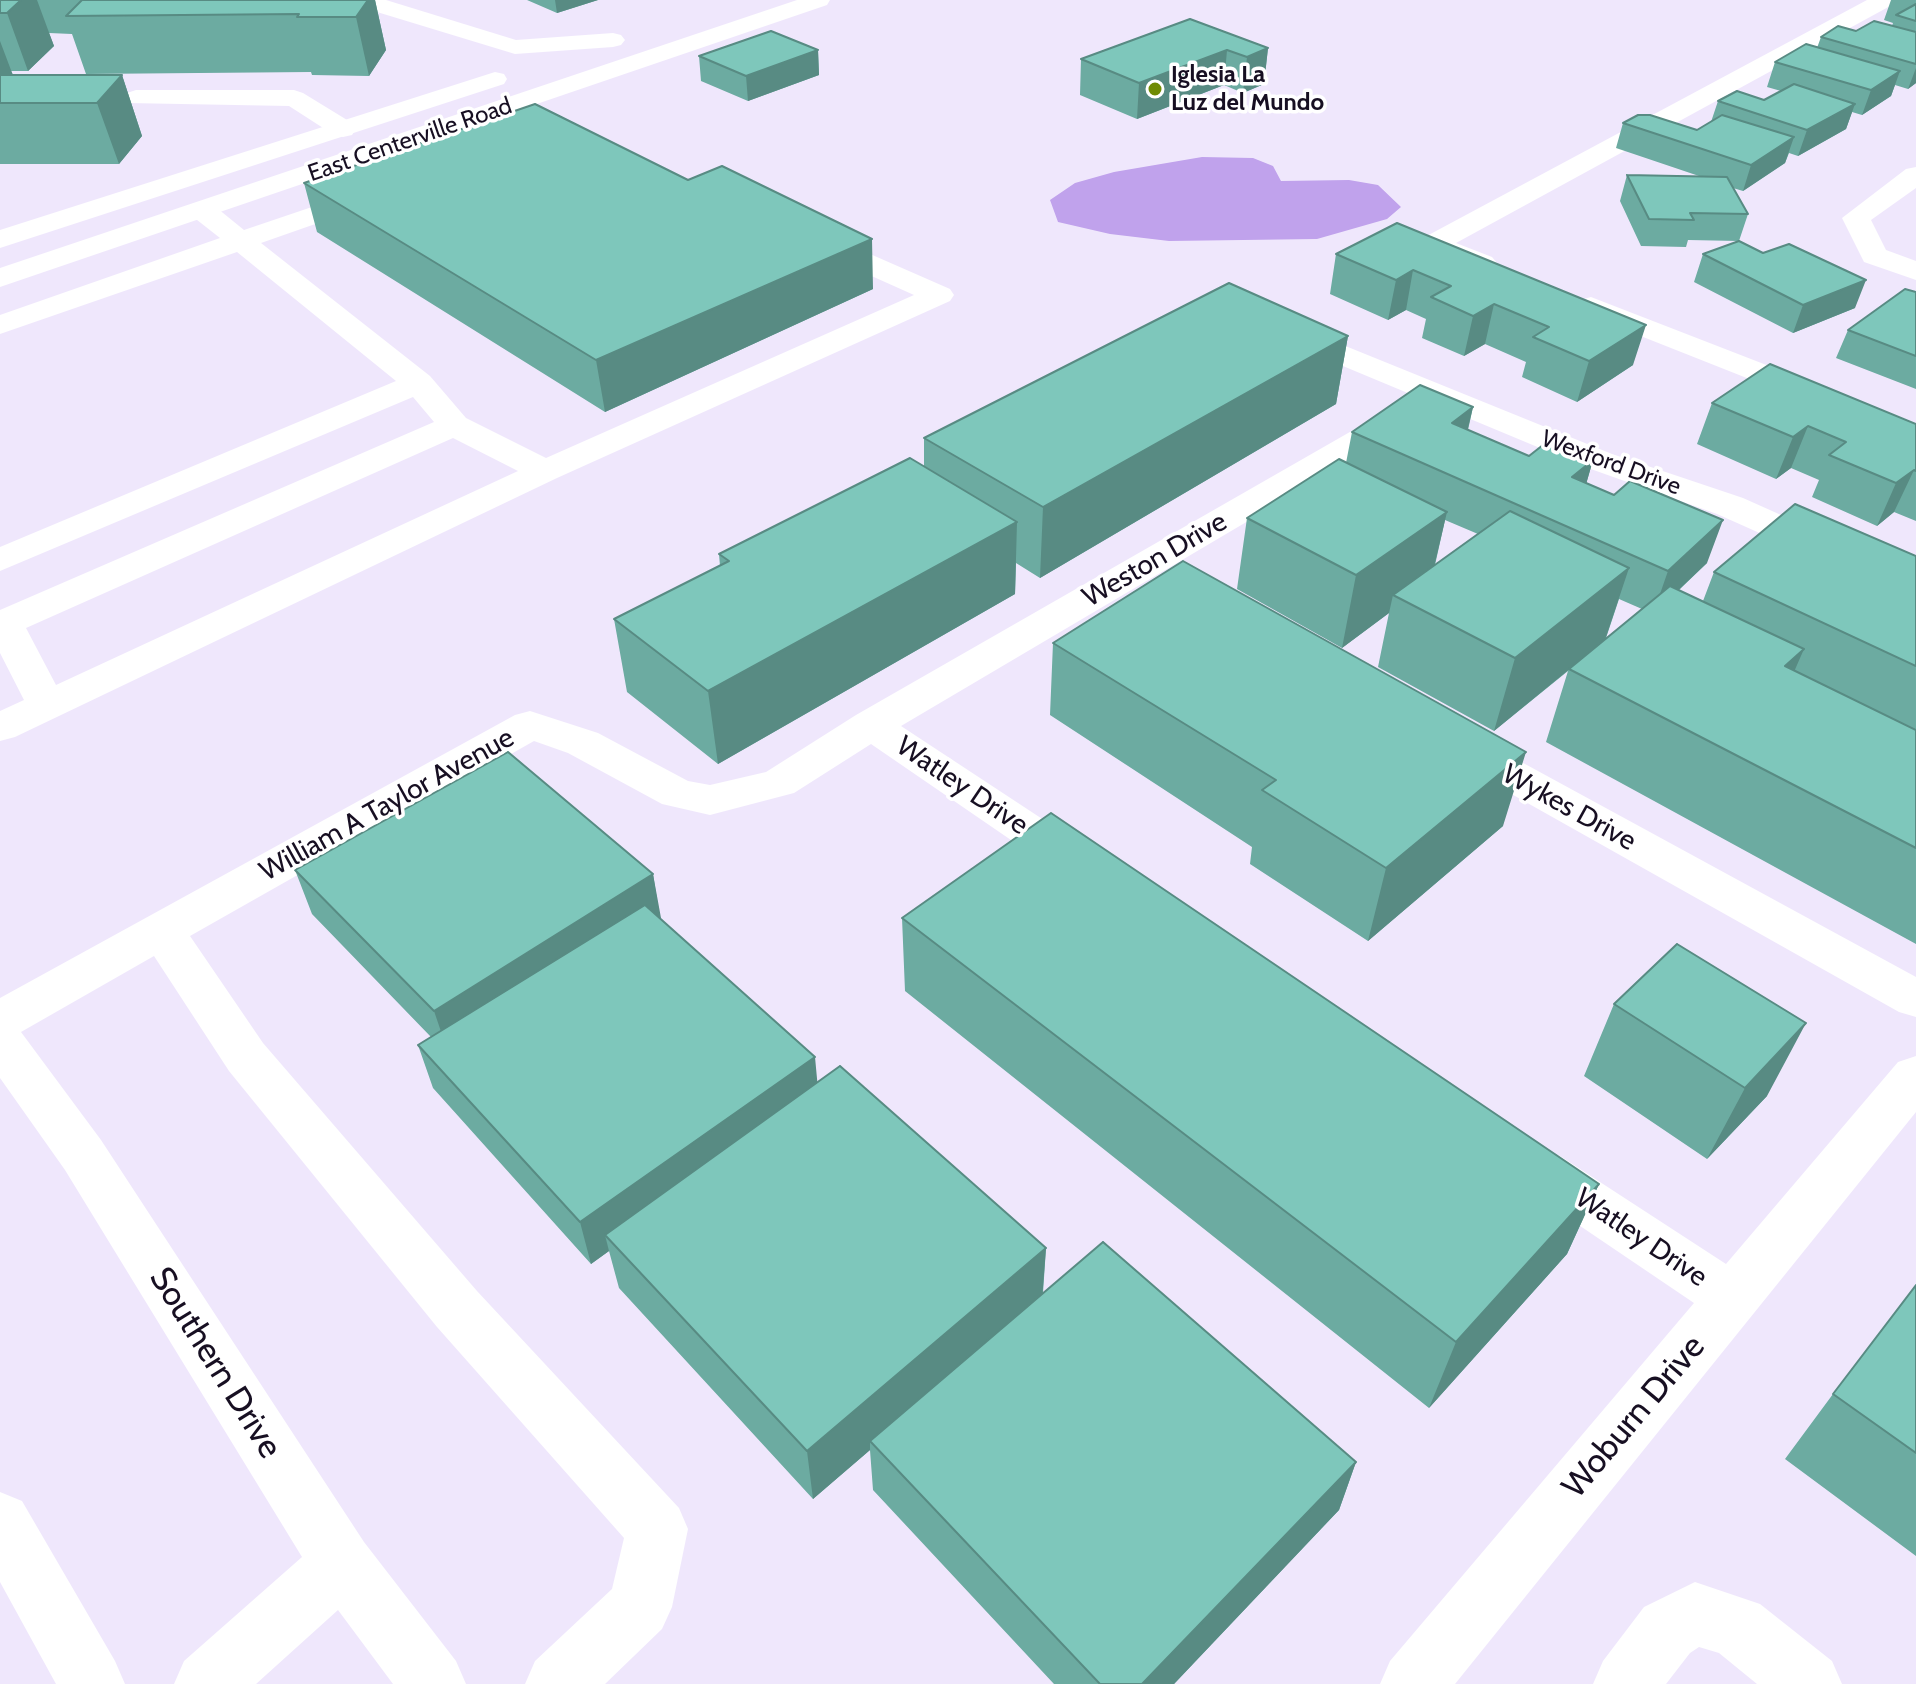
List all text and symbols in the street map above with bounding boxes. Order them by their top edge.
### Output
place label: Iglesia La Luz del Mundo [1171,61,1324,117]
marker: Iglesia La Luz del Mundo [1146,80,1164,98]
street label: East Centerville Road [304,92,516,188]
street label: Wexford Drive [1537,424,1685,502]
street label: Weston Drive [1077,505,1233,615]
street label: William A Taylor Avenue [254,721,520,889]
street label: Watley Drive [890,730,1034,842]
street label: Wykes Drive [1496,758,1642,858]
street label: Watley Drive [1569,1182,1713,1294]
street label: Southern Drive [140,1260,290,1466]
street label: Woburn Drive [1554,1327,1714,1507]

